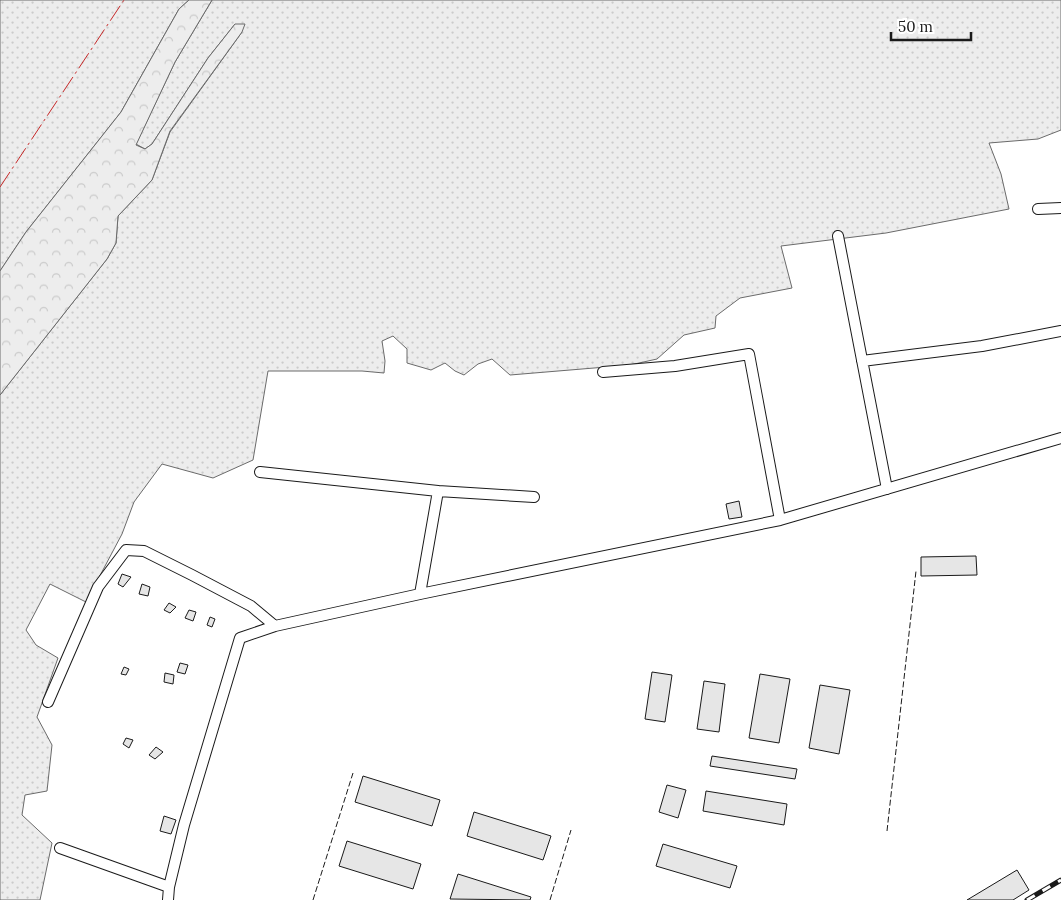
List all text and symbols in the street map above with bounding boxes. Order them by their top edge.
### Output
scale bar [891,10,971,42]
text: 50 m [898,17,933,36]

